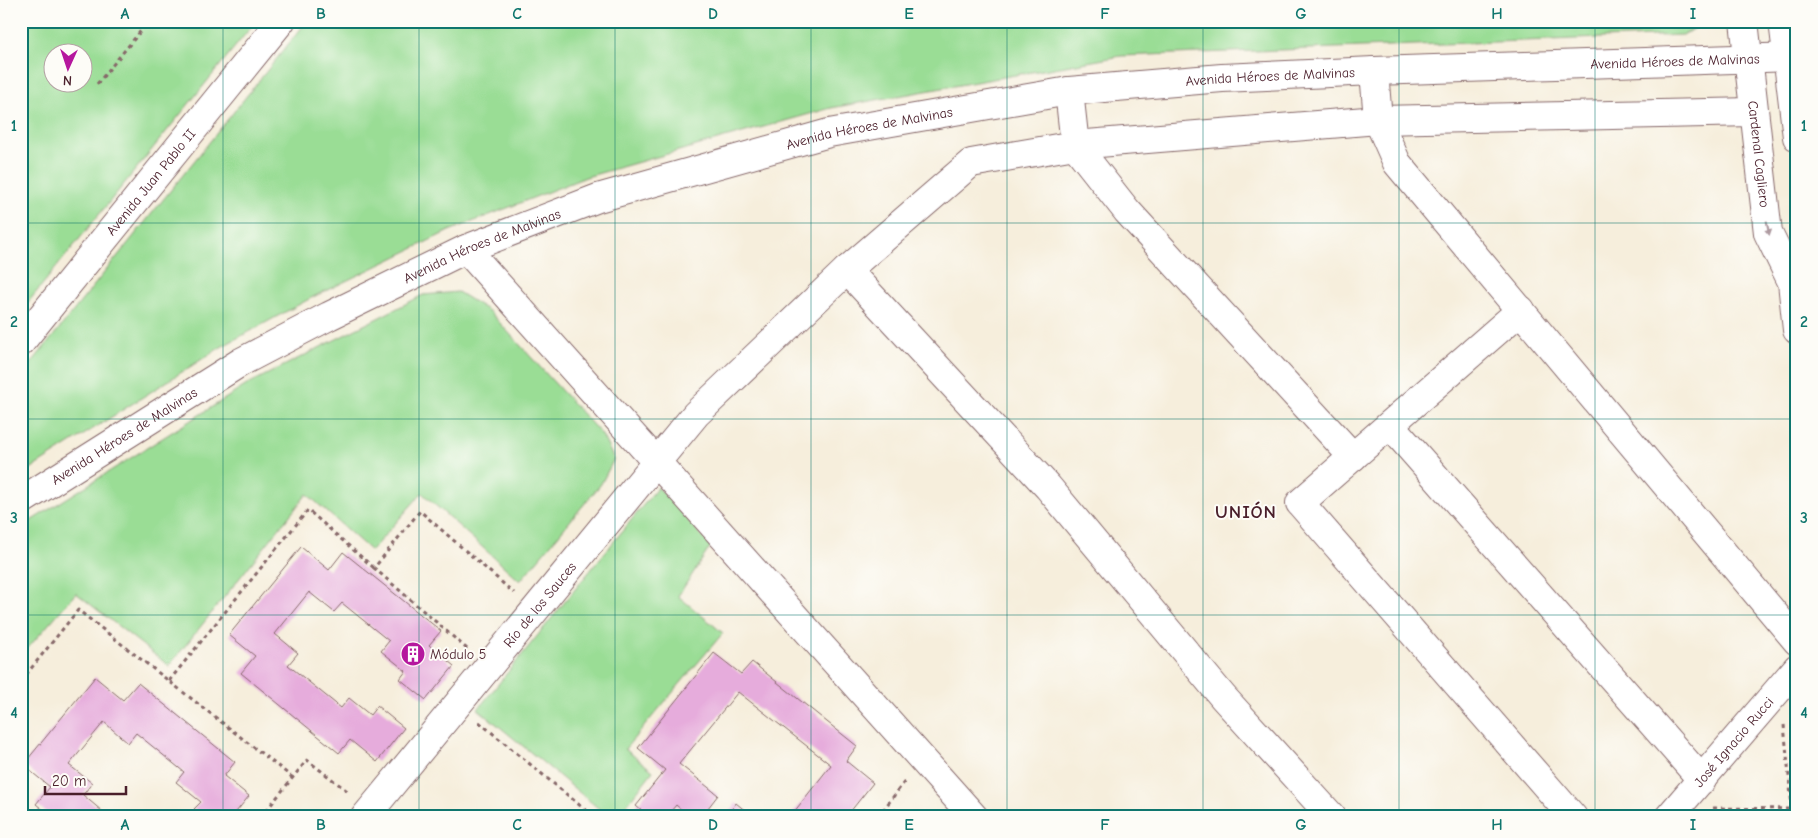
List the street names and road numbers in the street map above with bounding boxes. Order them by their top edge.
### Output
street label: Avenida Héroes de Malvinas [1590,50,1760,73]
street label: Avenida Héroes de Malvinas [1185,64,1355,90]
street label: Cardenal Cagliero [1744,100,1773,209]
street label: Avenida Héroes de Malvinas [784,104,954,154]
street label: Avenida Juan Pablo II [103,125,199,239]
street label: Avenida Héroes de Malvinas [401,205,563,287]
street label: Avenida Héroes de Malvinas [48,384,201,489]
street label: Río de los Sauces [500,559,580,651]
street label: José Ignacio Rucci [1691,694,1777,791]

